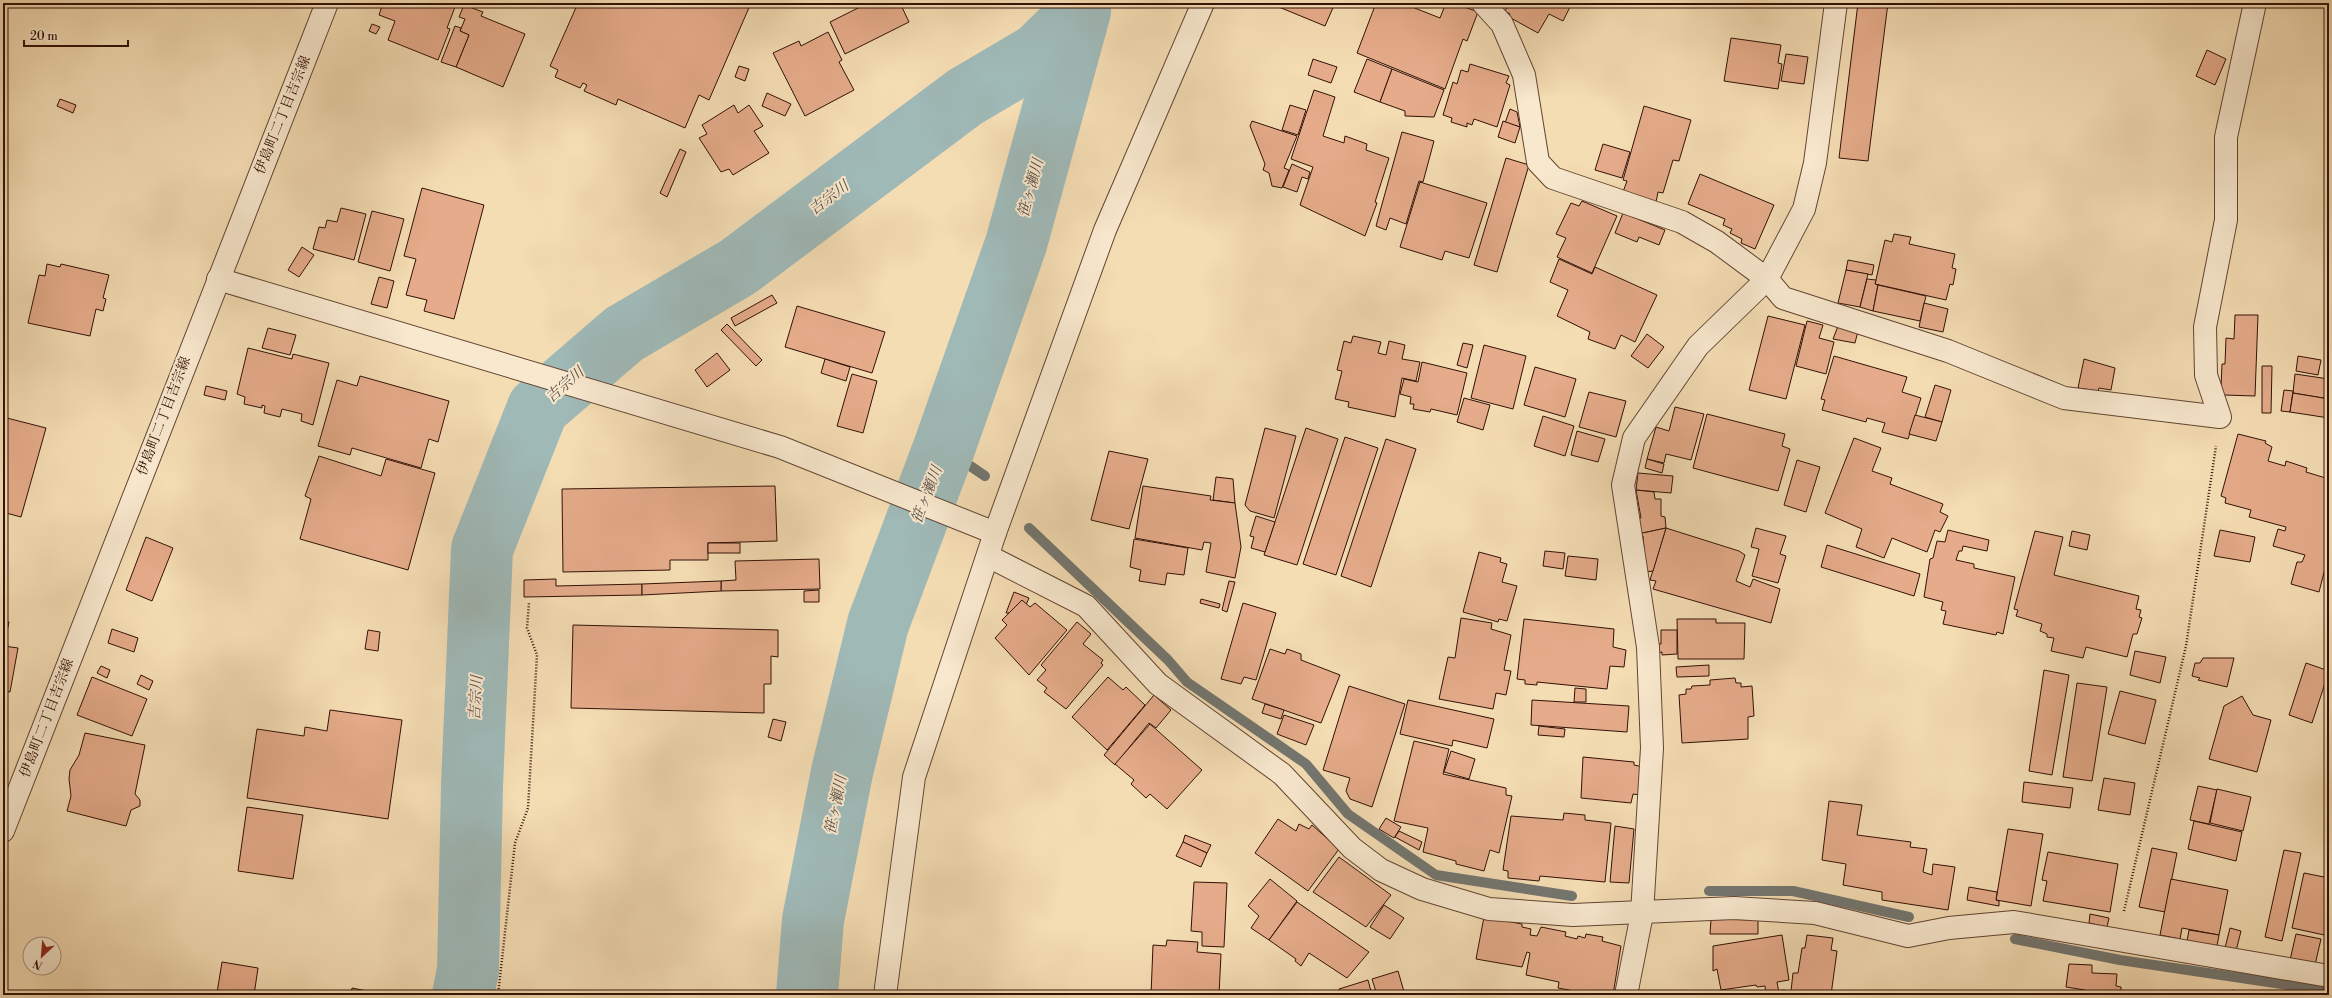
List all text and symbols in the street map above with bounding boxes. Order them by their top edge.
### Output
scale bar [24,22,128,48]
text: 20 m [30,29,58,44]
street label: 伊島町二丁目吉宗線 [251,53,315,177]
water label: 笹ヶ瀬川 [1014,155,1048,219]
water label: 吉宗川 [805,176,854,219]
street label: 伊島町二丁目吉宗線 [133,354,195,478]
water label: 吉宗川 [542,362,590,407]
water label: 笹ヶ瀬川 [907,462,947,526]
street label: 伊島町二丁目吉宗線 [16,656,78,780]
water label: 吉宗川 [465,673,487,721]
water label: 笹ヶ瀬川 [821,772,851,836]
north arrow [22,936,62,976]
text: N [31,956,45,972]

